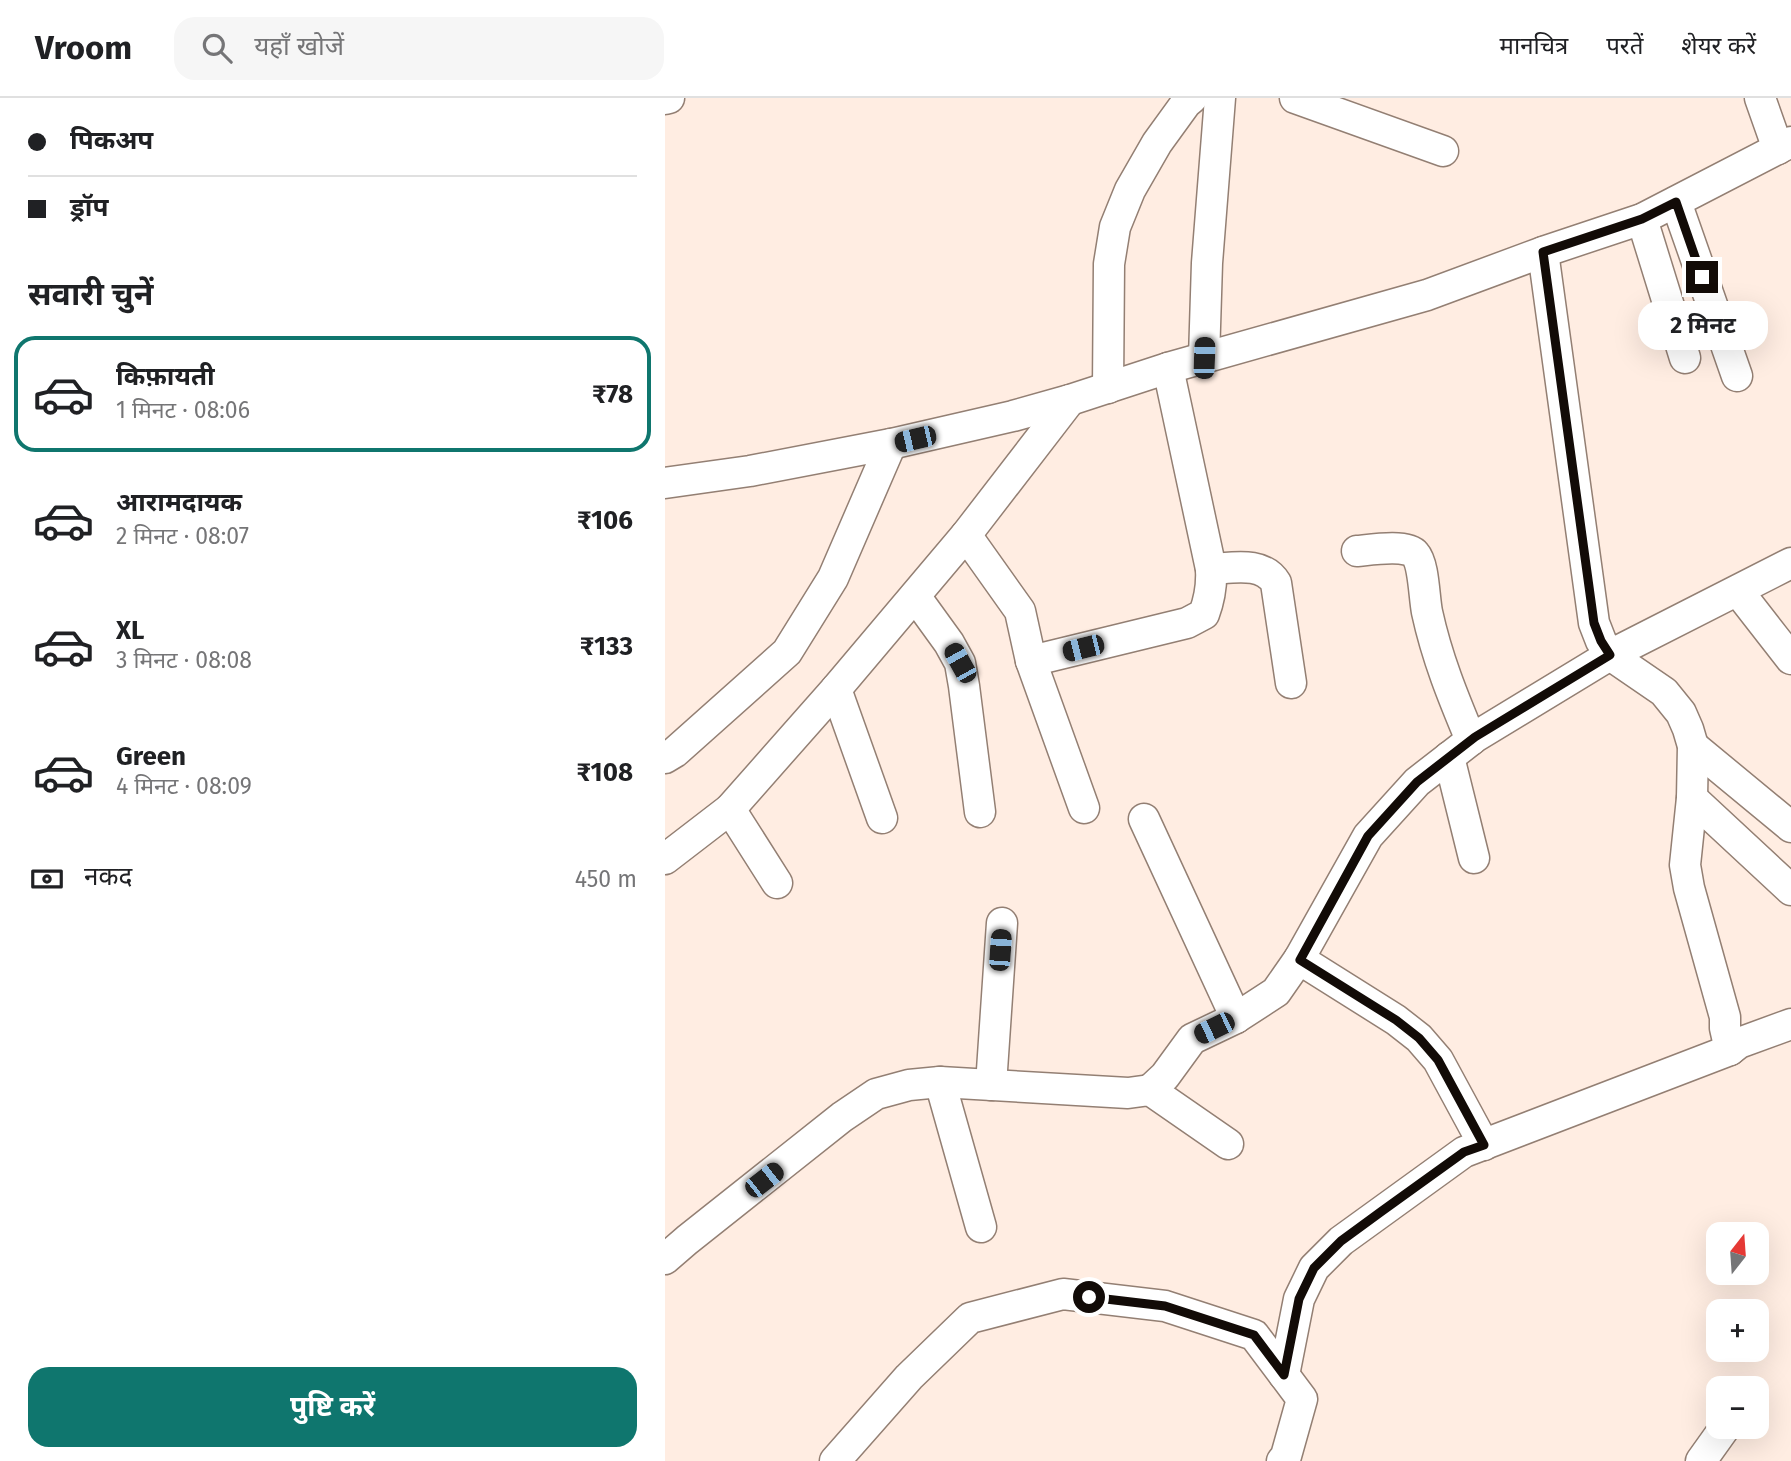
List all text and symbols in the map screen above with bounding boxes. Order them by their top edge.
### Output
search box [174,17,664,80]
text: Vroom [35,28,132,68]
icon: search [198,29,236,67]
text: यहाँ खोजें [254,31,344,62]
text: मानचित्र [1500,32,1568,60]
text: परतें [1606,32,1643,60]
text: शेयर करें [1681,32,1756,60]
text: पिकअप [70,125,153,156]
text: ड्रॉप [70,192,108,223]
route end [1686,261,1718,293]
text: सवारी चुनें [28,275,153,313]
callout: 2 मिनट [1637,302,1767,350]
text: 2 मिनट [1670,311,1736,339]
car [1193,337,1216,379]
text: किफ़ायती [116,361,215,392]
icon: car [32,363,95,426]
text: ₹78 [592,379,633,410]
text: 1 मिनट · 08:06 [116,396,250,424]
car [893,424,938,454]
text: आरामदायक [116,487,242,518]
icon: car [32,489,95,552]
text: ₹106 [577,505,633,536]
text: 2 मिनट · 08:07 [116,522,249,550]
icon: car [32,615,95,678]
text: XL [116,615,144,646]
text: ₹133 [580,631,633,662]
car [1061,633,1106,663]
car [941,640,980,686]
text: 3 मिनट · 08:08 [116,646,252,674]
icon: car [32,741,95,804]
text: Green [116,741,186,772]
text: ₹108 [577,757,633,788]
text: 4 मिनट · 08:09 [116,772,252,800]
icon: cash [28,860,66,898]
text: नकद [84,861,132,892]
text: 450 m [575,865,637,893]
car [989,928,1012,972]
car [1191,1009,1238,1047]
car [741,1159,788,1201]
north arrow [1706,1222,1769,1284]
map controls [1706,1222,1769,1439]
route start [1073,1281,1105,1313]
button: + [1706,1299,1769,1362]
button: पुष्टि करें [28,1367,637,1447]
button: − [1706,1376,1769,1439]

